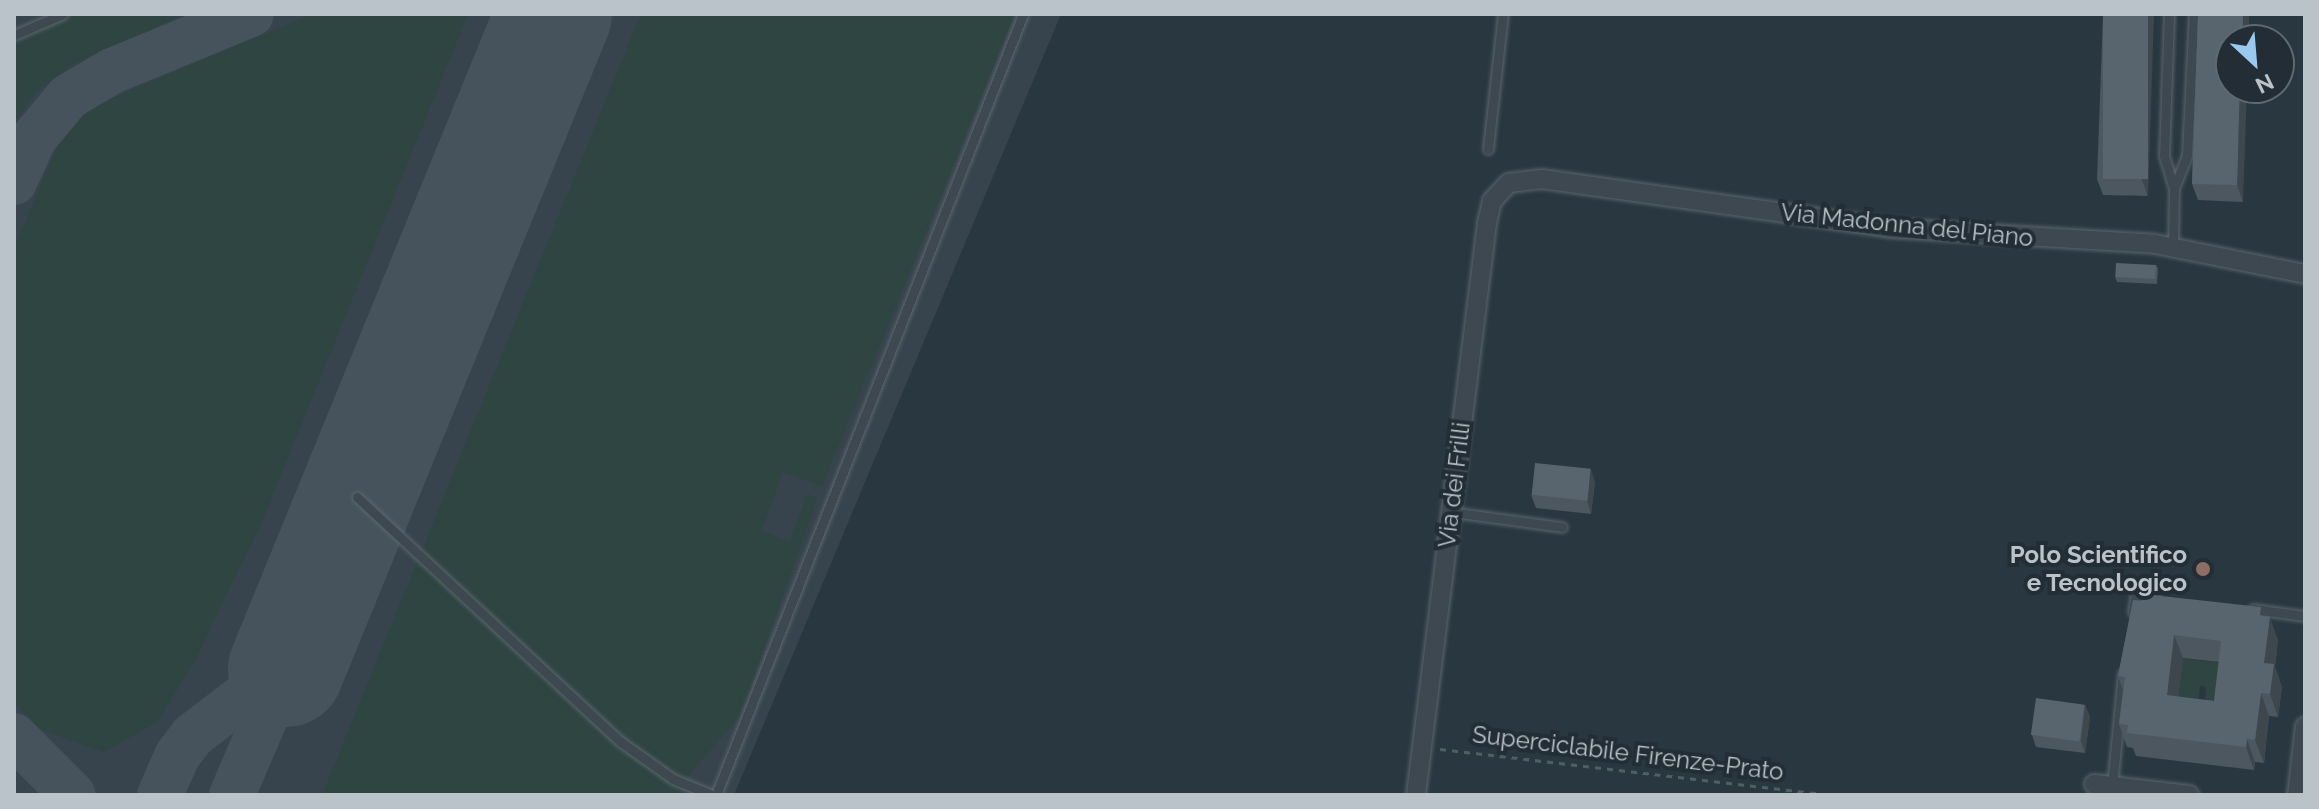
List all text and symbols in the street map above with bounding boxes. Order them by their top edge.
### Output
north arrow [2215,24,2295,104]
text: N [2251,68,2278,99]
street label: Via Madonna del Piano [1779,197,2035,253]
street label: Via dei Frilli [1432,421,1476,549]
place label: Polo Scientifico e Tecnologico [2010,541,2187,597]
marker: Polo Scientifico e Tecnologico [2194,560,2212,578]
street label: Superciclabile Firenze-Prato [1471,720,1785,786]

